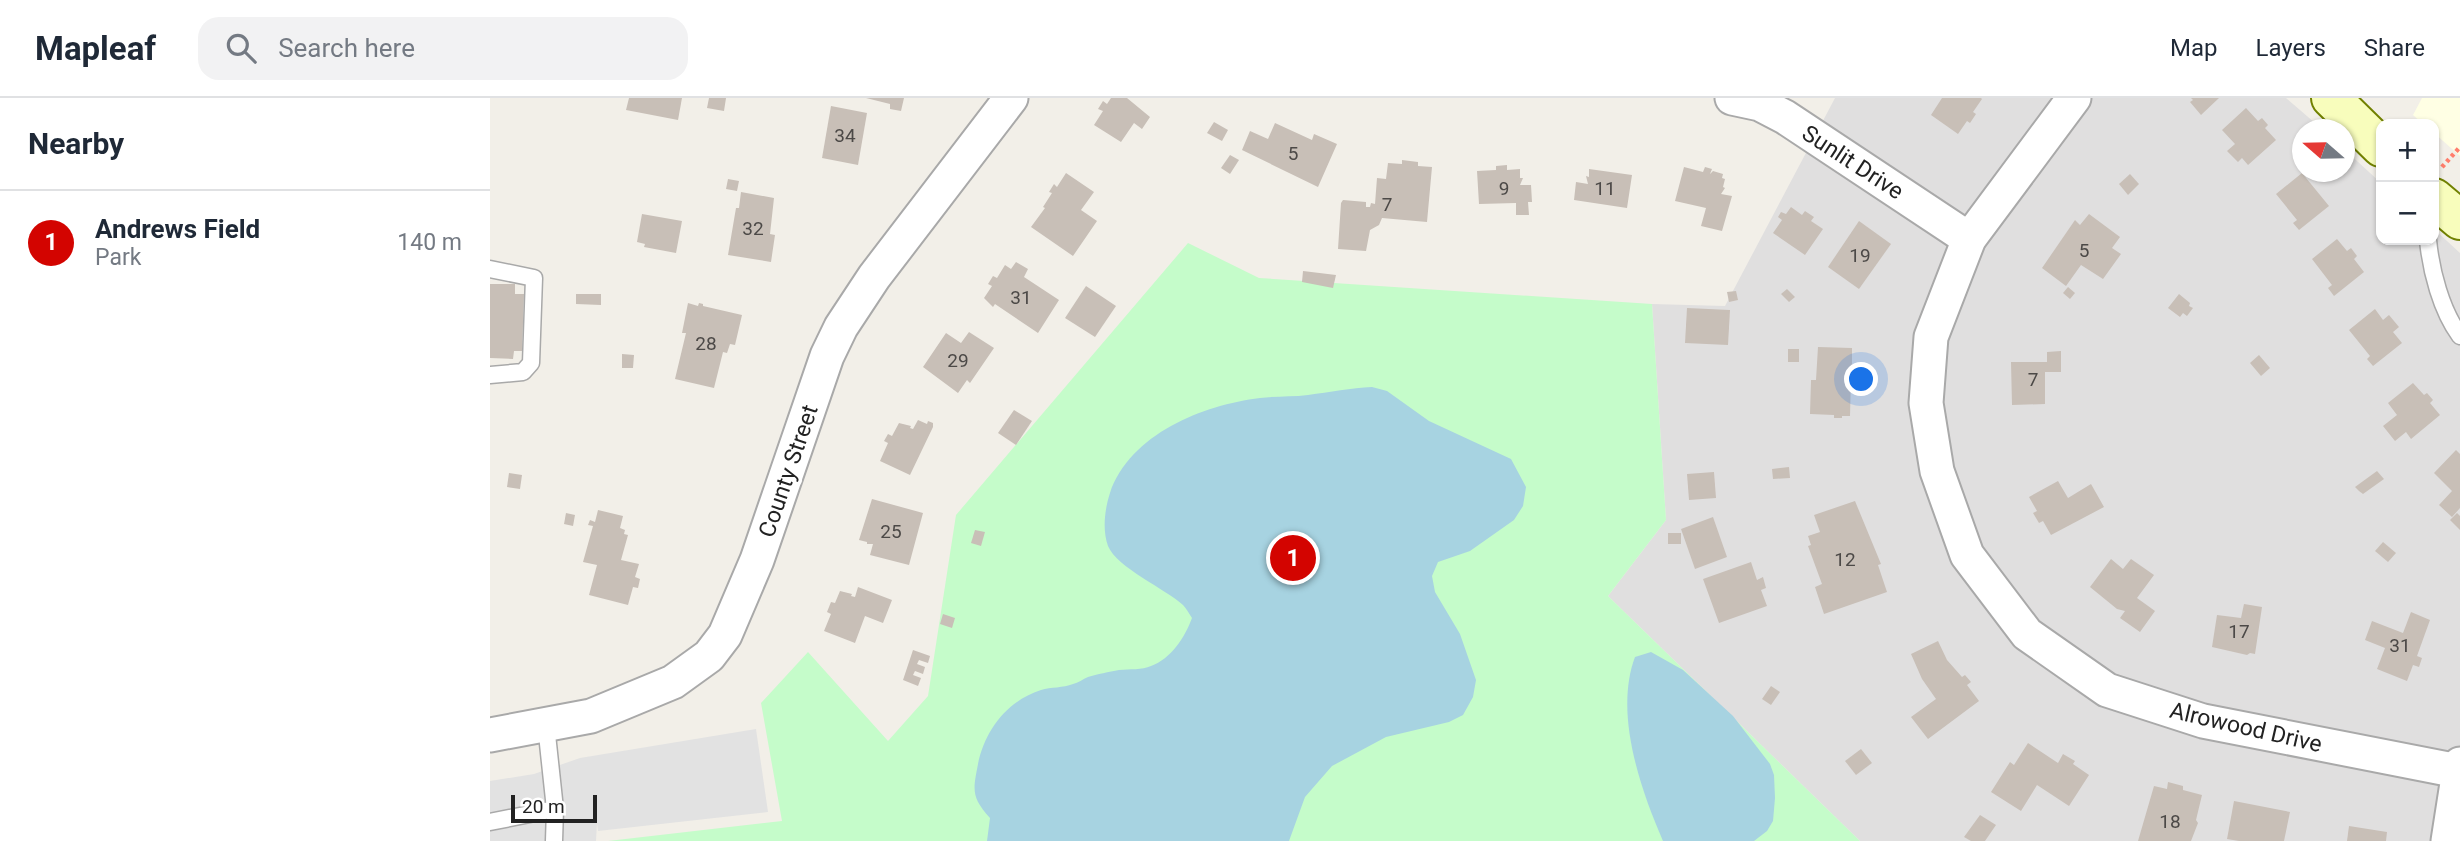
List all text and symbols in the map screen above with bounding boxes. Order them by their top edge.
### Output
search box [198,17,688,80]
text: Mapleaf [35,29,156,68]
icon: search [222,29,260,67]
text: Search here [278,33,415,63]
text: Map [2170,34,2218,62]
text: Layers [2256,34,2326,62]
text: Share [2364,34,2425,62]
north arrow [2292,119,2355,182]
map controls [2376,119,2439,245]
button: + [2376,119,2439,182]
street label: Sunlit Drive [1797,120,1908,205]
house number: 34 [834,124,856,147]
text: Nearby [28,126,124,161]
house number: 5 [1288,142,1298,165]
house number: 9 [1499,177,1509,200]
house number: 11 [1594,177,1616,200]
button: − [2376,182,2439,245]
house number: 7 [1382,193,1392,216]
text: Andrews Field [95,214,260,244]
house number: 32 [742,217,764,240]
text: 1 [44,229,58,256]
text: 140 m [397,229,462,256]
house number: 5 [2079,239,2089,262]
text: Park [95,244,141,271]
house number: 19 [1849,244,1871,267]
house number: 31 [1010,286,1032,309]
house number: 28 [695,332,717,355]
house number: 29 [947,349,969,372]
your location [1844,362,1878,396]
house number: 7 [2028,368,2038,391]
street label: County Street [753,401,824,541]
house number: 25 [880,520,902,543]
pin: 1 [1270,532,1316,584]
house number: 12 [1834,548,1856,571]
house number: 17 [2228,620,2250,643]
house number: 31 [2389,634,2411,657]
street label: Alrowood Drive [2167,697,2325,758]
scale bar [511,792,597,824]
text: 20 m [522,795,565,818]
house number: 18 [2159,810,2181,833]

